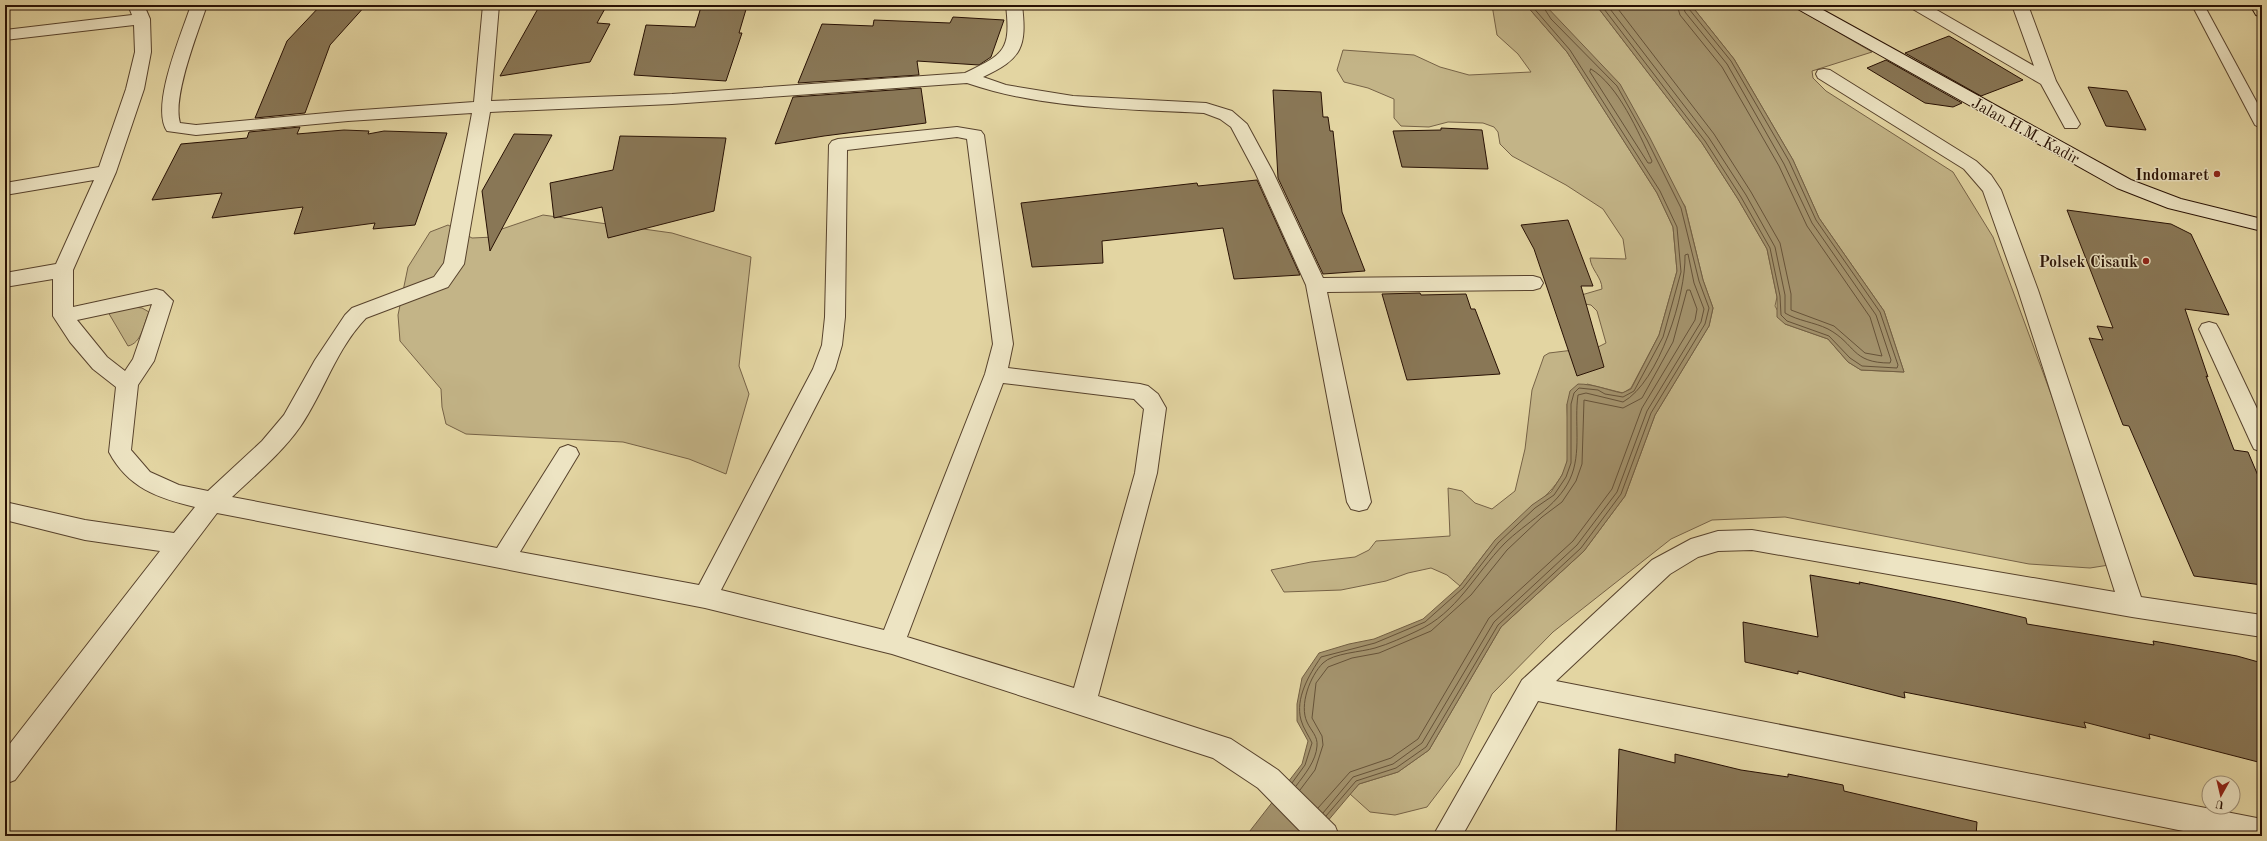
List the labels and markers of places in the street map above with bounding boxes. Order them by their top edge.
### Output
place label: Indomaret [2135,168,2209,184]
marker: Indomaret [2212,169,2222,179]
place label: Polsek Cisauk [2039,255,2138,271]
marker: Polsek Cisauk [2141,256,2151,266]

